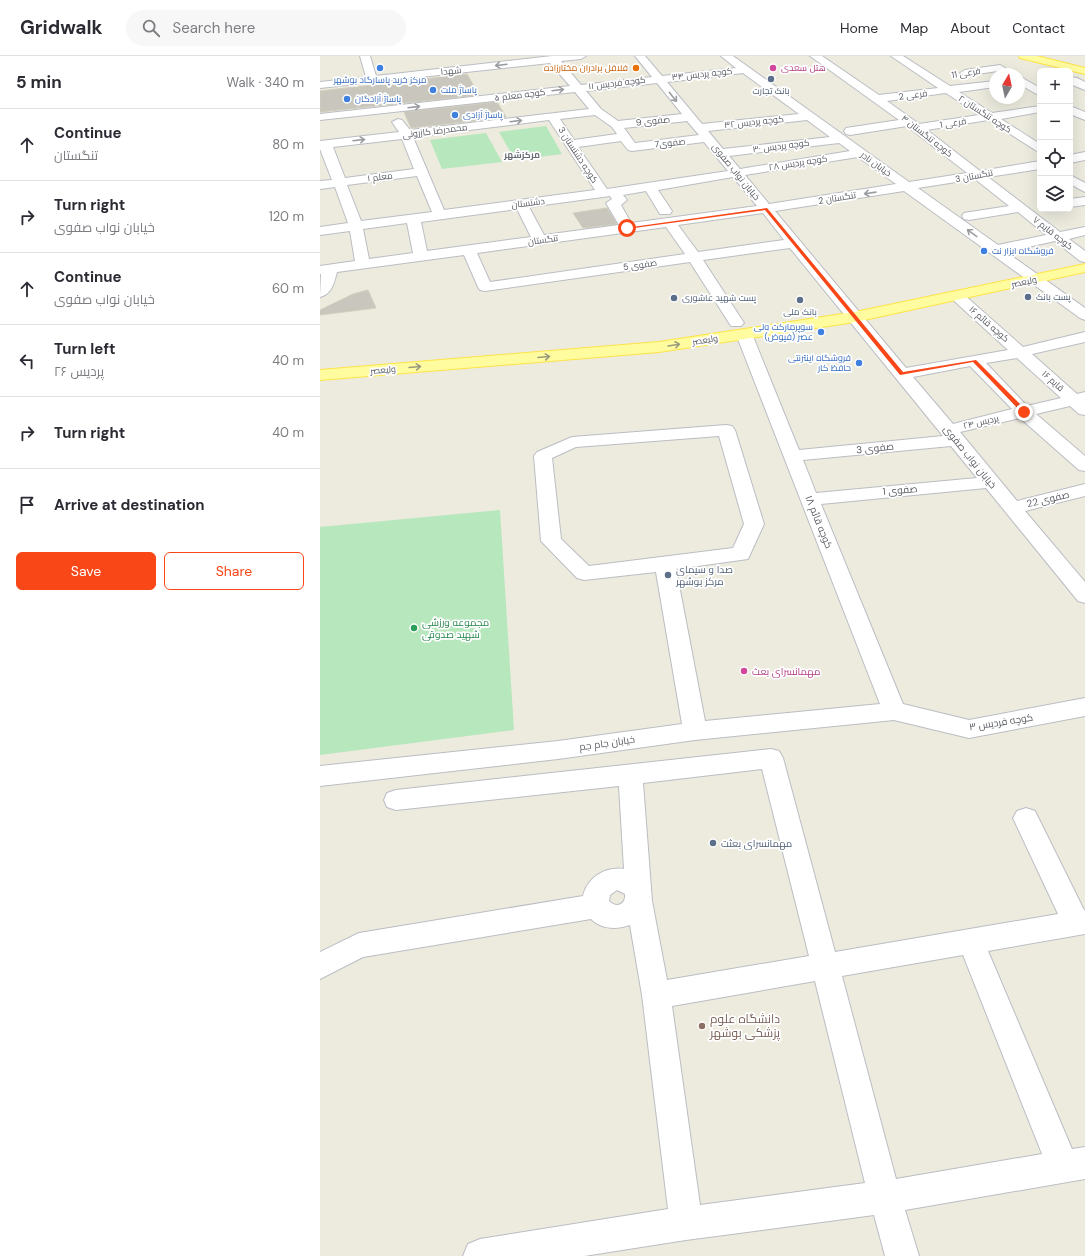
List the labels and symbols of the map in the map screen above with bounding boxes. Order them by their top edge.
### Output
one-way arrow [495,61,508,69]
place label: فلافل برادران مختارزاده [544,62,628,74]
place label: هتل سعدی [781,62,826,74]
marker: مرکز خرید پاسارگاد بوشهر [375,63,385,73]
marker: فلافل برادران مختارزاده [631,63,641,73]
marker: هتل سعدی [768,63,778,73]
street label: شهدا [440,64,462,78]
street label: کوچه پردیس ۳۴ [671,65,733,83]
street label: فرعی 11 [951,65,981,81]
north arrow [989,68,1025,104]
place label: مرکز خرید پاسارگاد بوشهر [332,74,427,86]
street label: کوچه فردیس ۱۱ [588,74,646,92]
marker: بانک تجارت [766,74,776,84]
place label: پاساژ ملت [441,84,477,96]
marker: پاساژ ملت [428,85,438,95]
place label: بانک تجارت [752,85,790,97]
street label: کوچه معلم ۵ [494,86,546,104]
one-way arrow [551,86,564,94]
street label: فرعی 2 [898,87,928,103]
one-way arrow [669,91,678,102]
street label: کوچه تنگستان ۲ [956,92,1014,136]
place label: پاساژ آزادگان [355,93,402,105]
marker: پاساژ آزادگان [342,94,352,104]
one-way arrow [408,103,421,111]
place label: پاساژ آزادی [463,109,503,121]
marker: پاساژ آزادی [450,110,460,120]
street label: کوچه تنگستان ۴ [899,112,955,160]
street label: صفوی 9 [635,113,671,129]
street label: کوچه پردیس ۳۲ [724,113,784,131]
street label: فرعی 1 [939,115,967,131]
one-way arrow [509,118,522,125]
street label: محمدرضا کازرونی [402,121,468,141]
street label: کوچه دشتستان 3 [555,125,601,185]
street label: صفوی7 [654,135,686,151]
one-way arrow [352,136,365,144]
street label: کوچه پردیس ۳۰ [752,137,810,155]
street label: خیابان نواب صفوی [709,141,763,203]
street label: خیابان نادر [857,148,894,179]
district label: مرکزشهر [503,149,540,161]
street label: کوچه پردیس ۲۸ [768,152,828,174]
street label: تنگستان 3 [954,167,994,185]
street label: معلم ۱ [367,169,394,185]
street label: تنگستان 2 [817,189,857,207]
one-way arrow [864,189,877,197]
street label: دشتستان [511,195,545,211]
street label: کوچه قایم ۷ [1030,214,1076,252]
route start [618,219,636,237]
one-way arrow [967,228,978,237]
street label: تنگستان [527,232,559,248]
place label: فروشگاه ابزار نت [992,245,1054,257]
marker: فروشگاه ابزار نت [979,246,989,256]
street label: صفوی 5 [622,257,658,273]
street label: ولیعصر [1009,273,1038,291]
place label: پست بانک [1036,291,1071,303]
place label: پست شهید عاشوری [682,292,757,304]
marker: پست بانک [1023,292,1033,302]
marker: پست شهید عاشوری [669,293,679,303]
marker: بانک ملی [795,295,805,305]
street label: کوچه قائم ۱۶ [966,303,1012,345]
place label: بانک ملی [783,306,817,318]
place label: سوپرمارکت ولی عصر (فیوض) [754,321,813,343]
marker: سوپرمارکت ولی عصر (فیوض) [816,327,826,337]
street label: ولیعصر [690,332,719,348]
one-way arrow [667,341,680,349]
place label: فروشگاه اینترنتی حافظ کار [788,352,851,374]
one-way arrow [537,353,550,360]
marker: فروشگاه اینترنتی حافظ کار [854,358,864,368]
street label: ولیعصر [369,363,396,377]
one-way arrow [408,364,421,371]
street label: قایم ۱۶ [1039,368,1067,394]
route end [1015,403,1033,421]
street label: پردیس ۲۴ [962,412,1001,432]
street label: خیابان نواب صفوی [941,423,999,491]
street label: صفوی 3 [855,440,895,456]
street label: صفوی 1 [882,482,918,498]
street label: صفوی 22 [1025,488,1071,510]
street label: کوچه قائم ۱۸ [801,493,836,551]
place label: صدا و سیمای مرکز بوشهر [675,563,733,588]
marker: صدا و سیمای مرکز بوشهر [663,570,673,580]
place label: مجموعه ورزشی شهید صدوقی [422,616,489,641]
marker: مجموعه ورزشی شهید صدوقی [409,623,419,633]
place label: مهمانسرای بعث [752,665,820,678]
marker: مهمانسرای بعث [739,666,749,676]
street label: کوچه فردیس ۳ [968,711,1034,733]
street label: خیابان جام جم [578,733,636,754]
place label: مهمانسرای بعثت [721,837,792,850]
marker: مهمانسرای بعثت [708,838,718,848]
place label: دانشگاه علوم پزشکی بوشهر [709,1011,781,1042]
marker: دانشگاه علوم پزشکی بوشهر [697,1021,707,1031]

